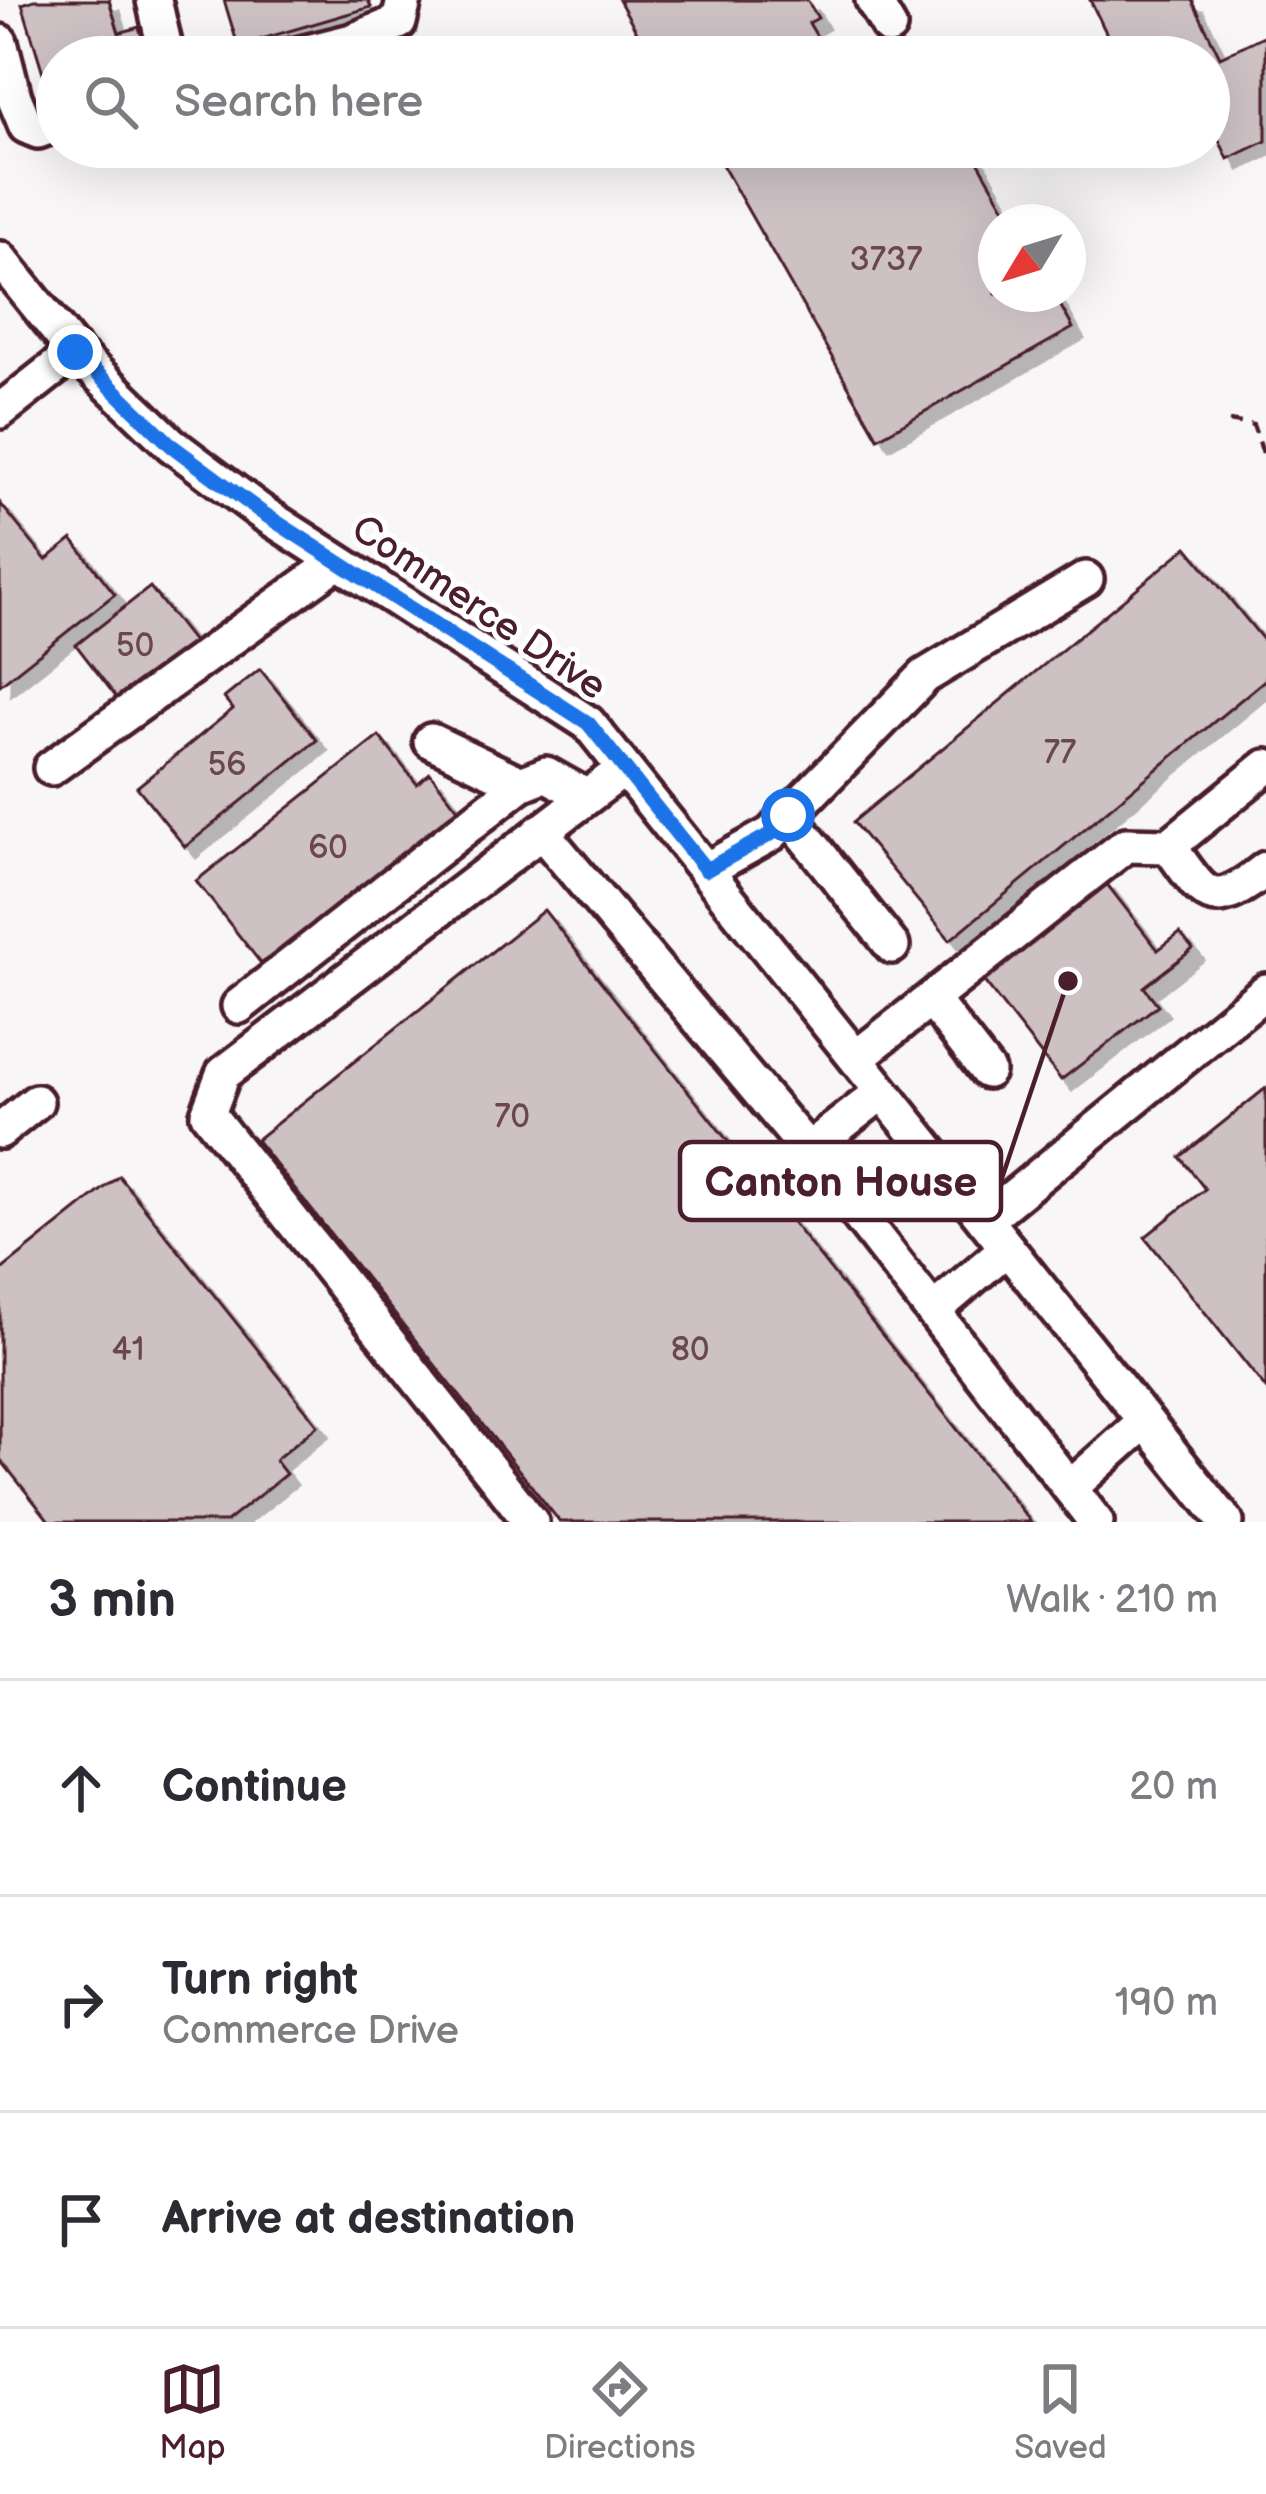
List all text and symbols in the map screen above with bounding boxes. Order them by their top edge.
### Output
search box [36,36,1230,168]
icon: search [78,69,144,135]
text: Search here [174,75,423,130]
north arrow [978,204,1086,312]
house number: 3737 [850,240,923,280]
route end [48,325,102,379]
street label: Commerce Drive [342,506,615,711]
house number: 50 [116,626,154,666]
house number: 77 [1044,733,1076,773]
house number: 56 [207,745,247,785]
route start [761,788,815,842]
house number: 60 [308,828,348,868]
house number: 70 [494,1097,530,1137]
callout: Canton House [680,1142,1001,1220]
text: Canton House [705,1158,977,1209]
house number: 41 [112,1330,144,1370]
house number: 80 [671,1330,709,1370]
text: 3 min [48,1570,176,1631]
text: Walk · 210 m [1006,1577,1218,1624]
icon: ahead [48,1755,114,1821]
text: Continue [162,1760,347,1815]
text: 20 m [1129,1764,1218,1811]
text: Turn right [162,1953,358,2008]
icon: right [48,1971,114,2037]
text: 190 m [1115,1980,1218,2027]
text: Commerce Drive [162,2008,459,2055]
icon: arrive [48,2187,114,2253]
text: Arrive at destination [162,2192,575,2247]
tab: Map [159,2356,226,2468]
tab: Directions [544,2356,696,2468]
tab: Saved [1014,2356,1107,2468]

